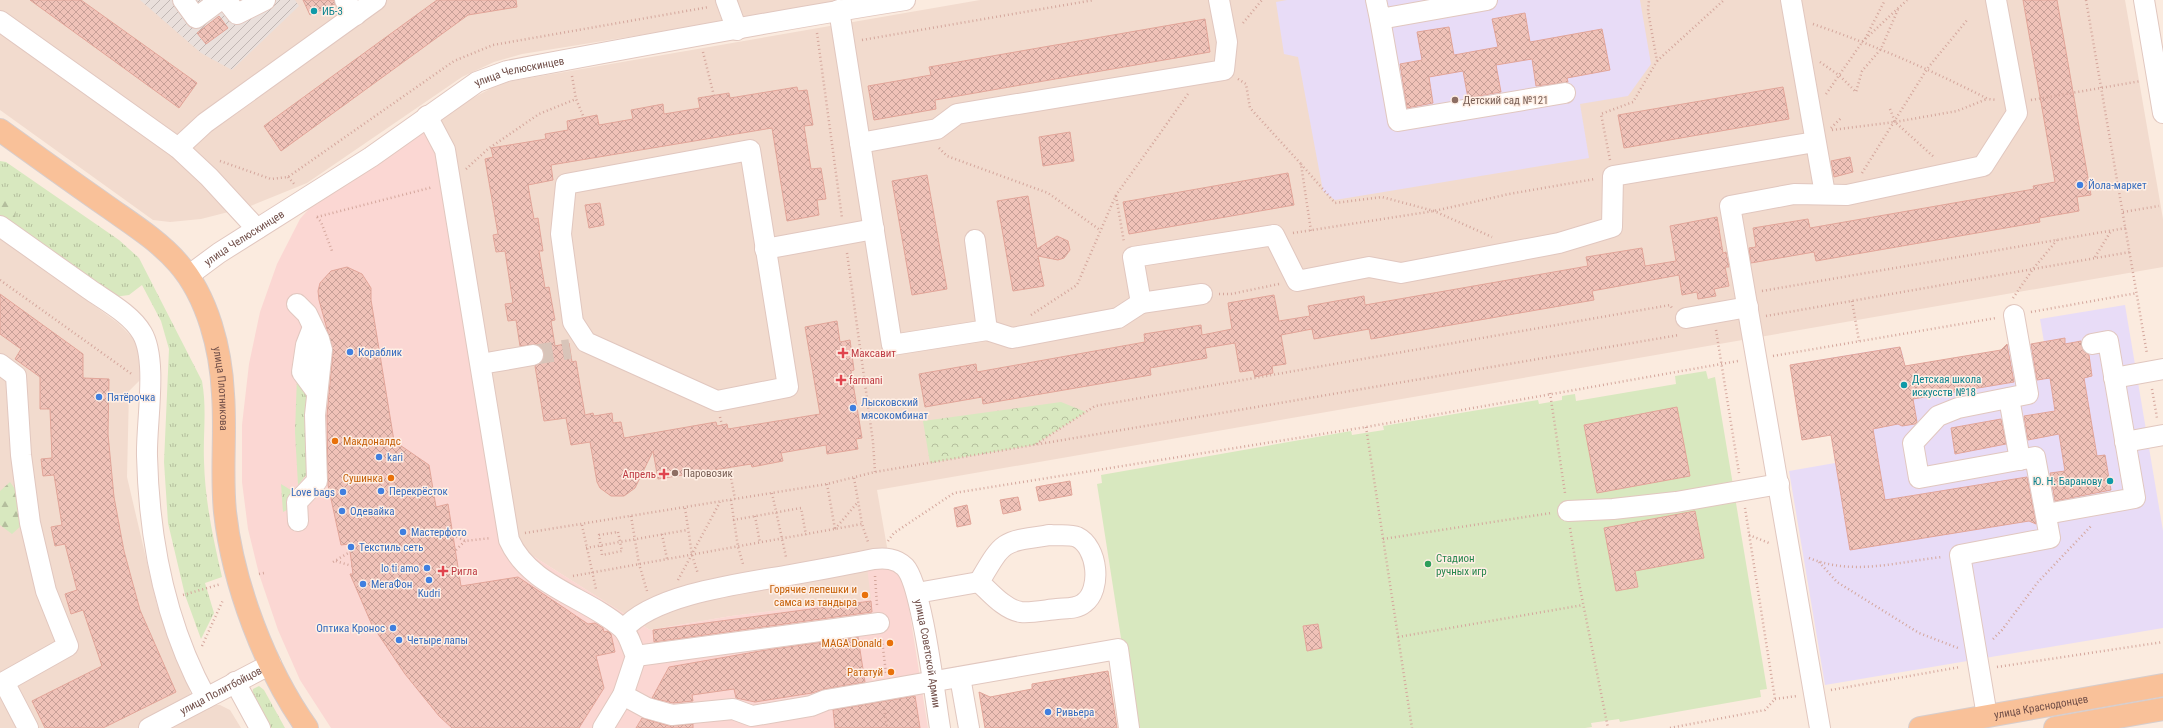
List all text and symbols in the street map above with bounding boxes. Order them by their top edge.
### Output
place label: ИБ-3 [322,5,343,18]
marker: ИБ-3 [309,6,319,16]
street label: улица Челюскинцев [471,54,565,89]
place label: Детский сад №121 [1463,94,1549,107]
marker: Детский сад №121 [1450,95,1460,105]
place label: Йола-маркет [2088,179,2147,192]
marker: Йола-маркет [2075,180,2085,190]
street label: улица Челюскинцев [202,207,286,268]
street label: улица Плотникова [210,345,231,431]
place label: Кораблик [358,346,403,359]
marker: Кораблик [345,347,355,357]
place label: Максавит [851,347,896,360]
marker: Максавит [838,348,848,358]
place label: Детская школа искусств №18 [1912,373,1981,399]
place label: farmani [849,374,883,387]
marker: farmani [836,375,846,385]
marker: Детская школа искусств №18 [1899,380,1909,390]
place label: Пятёрочка [107,391,155,404]
marker: Пятёрочка [94,392,104,402]
place label: Лысковский мясокомбинат [861,396,928,422]
marker: Лысковский мясокомбинат [848,403,858,413]
place label: Макдоналдс [343,435,401,448]
marker: Макдоналдс [330,436,340,446]
place label: kari [387,451,403,464]
marker: kari [374,452,384,462]
place label: Паровозик [683,467,734,480]
place label: Апрель [623,468,656,481]
marker: Паровозик [670,468,680,478]
marker: Апрель [659,469,669,479]
place label: Сушинка [343,472,383,485]
marker: Сушинка [386,473,396,483]
place label: Ю. Н. Баранову [2033,475,2102,488]
marker: Ю. Н. Баранову [2105,476,2115,486]
place label: Перекрёсток [389,485,448,498]
place label: Love bags [291,486,335,499]
marker: Перекрёсток [376,486,386,496]
marker: Love bags [338,487,348,497]
place label: Одевайка [350,505,395,518]
marker: Одевайка [337,506,347,516]
place label: Мастерфото [411,526,467,539]
marker: Мастерфото [398,527,408,537]
place label: Текстиль сеть [359,541,423,554]
marker: Текстиль сеть [346,542,356,552]
place label: Стадион ручных игр [1436,552,1487,578]
marker: Стадион ручных игр [1423,559,1433,569]
place label: lo ti amo [381,562,419,575]
marker: lo ti amo [422,563,432,573]
place label: Ригла [451,565,477,578]
marker: Ригла [438,566,448,576]
marker: Kudri [424,575,434,585]
place label: МегаФон [371,578,412,591]
marker: МегаФон [358,579,368,589]
place label: Горячие лепешки и самса из тандыра [770,583,857,609]
place label: Kudri [418,587,440,600]
marker: Горячие лепешки и самса из тандыра [860,590,870,600]
street label: улица Советской Армии [912,598,943,709]
place label: Оптика Кронос [316,622,385,635]
marker: Оптика Кронос [388,623,398,633]
place label: Четыре лапы [407,634,468,647]
marker: Четыре лапы [394,635,404,645]
place label: MAGA Donald [822,637,882,650]
marker: MAGA Donald [885,638,895,648]
street label: улица Политбойцов [178,664,264,717]
place label: Рататуй [847,666,883,679]
marker: Рататуй [886,667,896,677]
street label: улица Краснодонцев [1993,692,2089,721]
place label: Ривьера [1056,706,1094,719]
marker: Ривьера [1043,707,1053,717]

